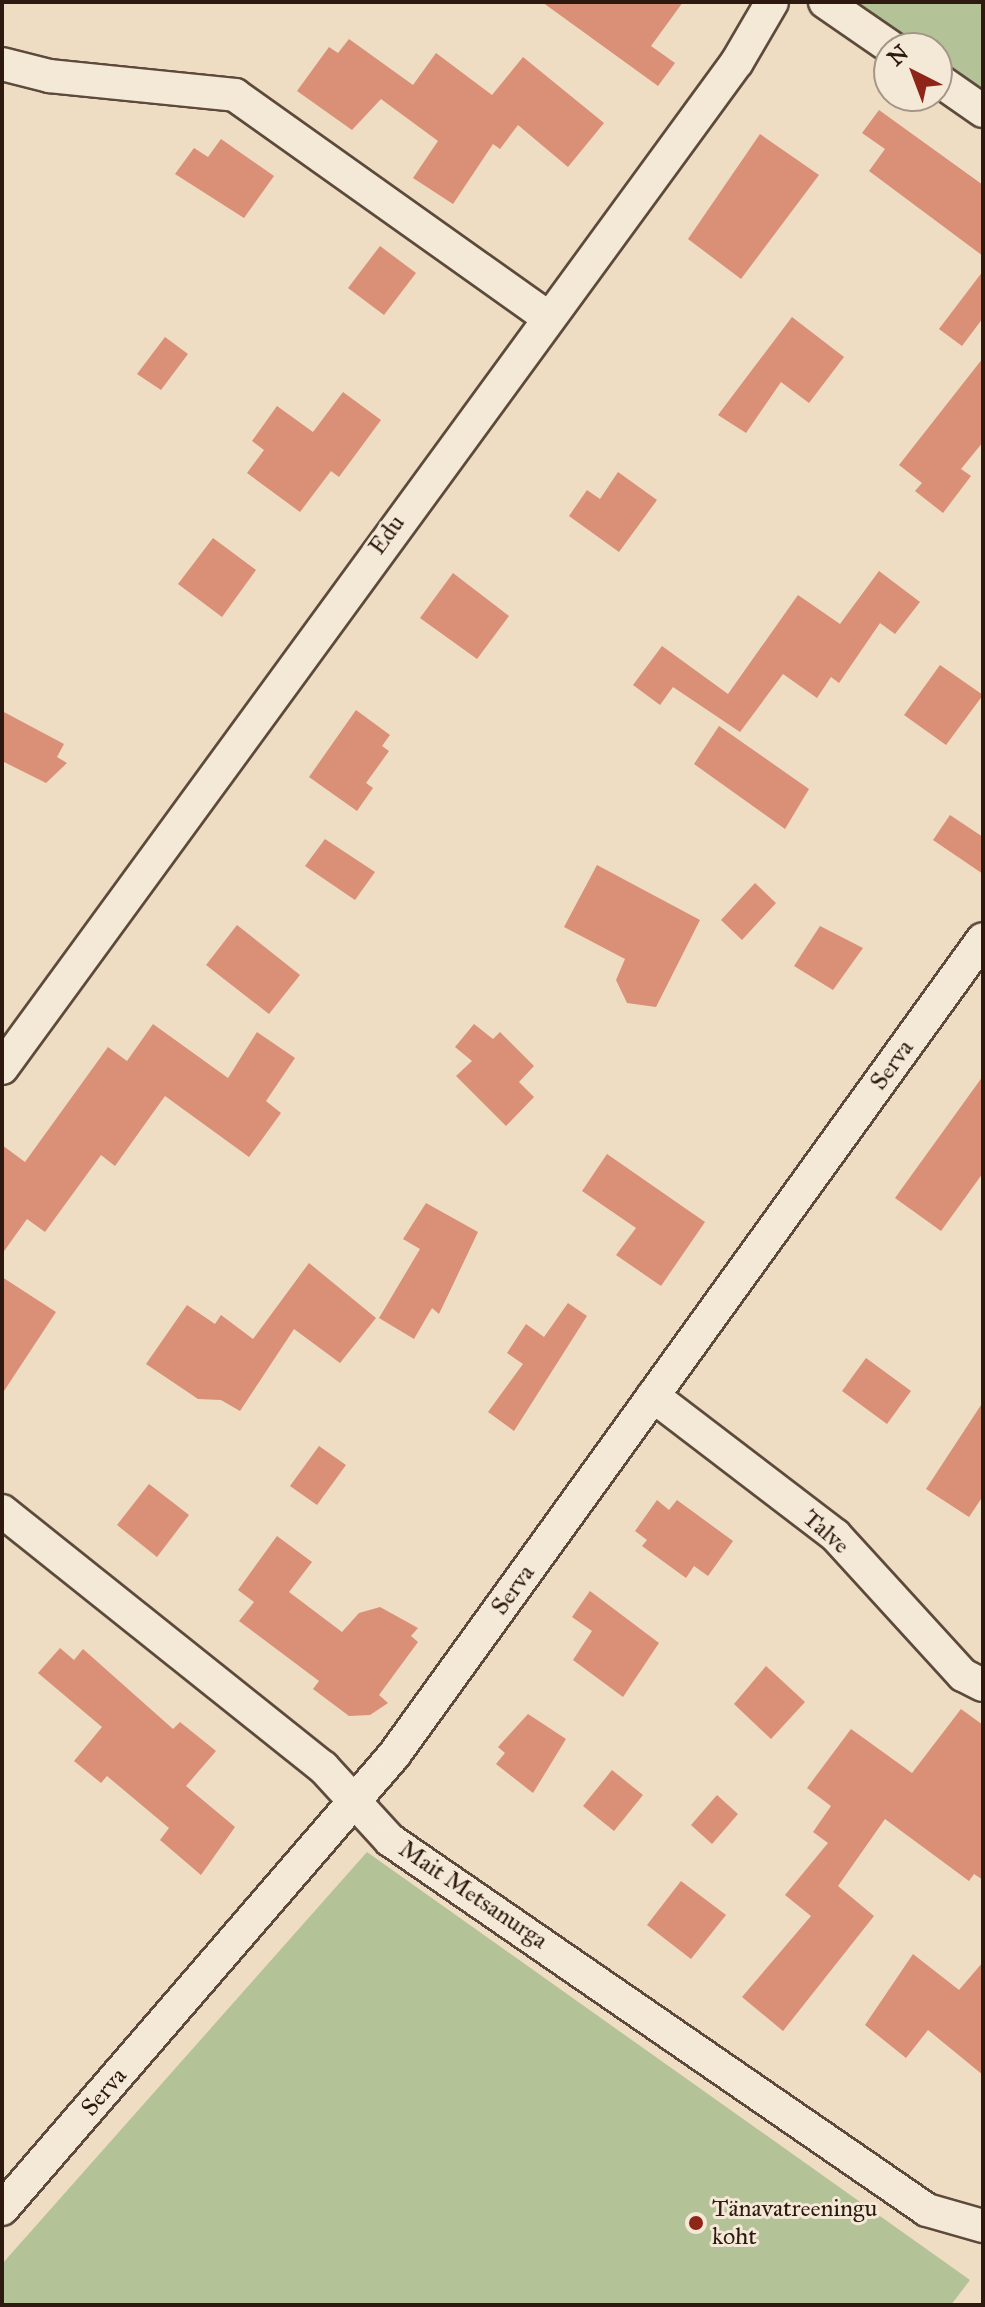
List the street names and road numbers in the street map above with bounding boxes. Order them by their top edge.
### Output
street label: Edu [363,510,411,560]
street label: Serva [864,1034,920,1096]
street label: Talve [797,1504,855,1560]
street label: Serva [485,1559,541,1621]
street label: Mait Metsanurga [393,1835,553,1955]
street label: Serva [75,2062,133,2122]

